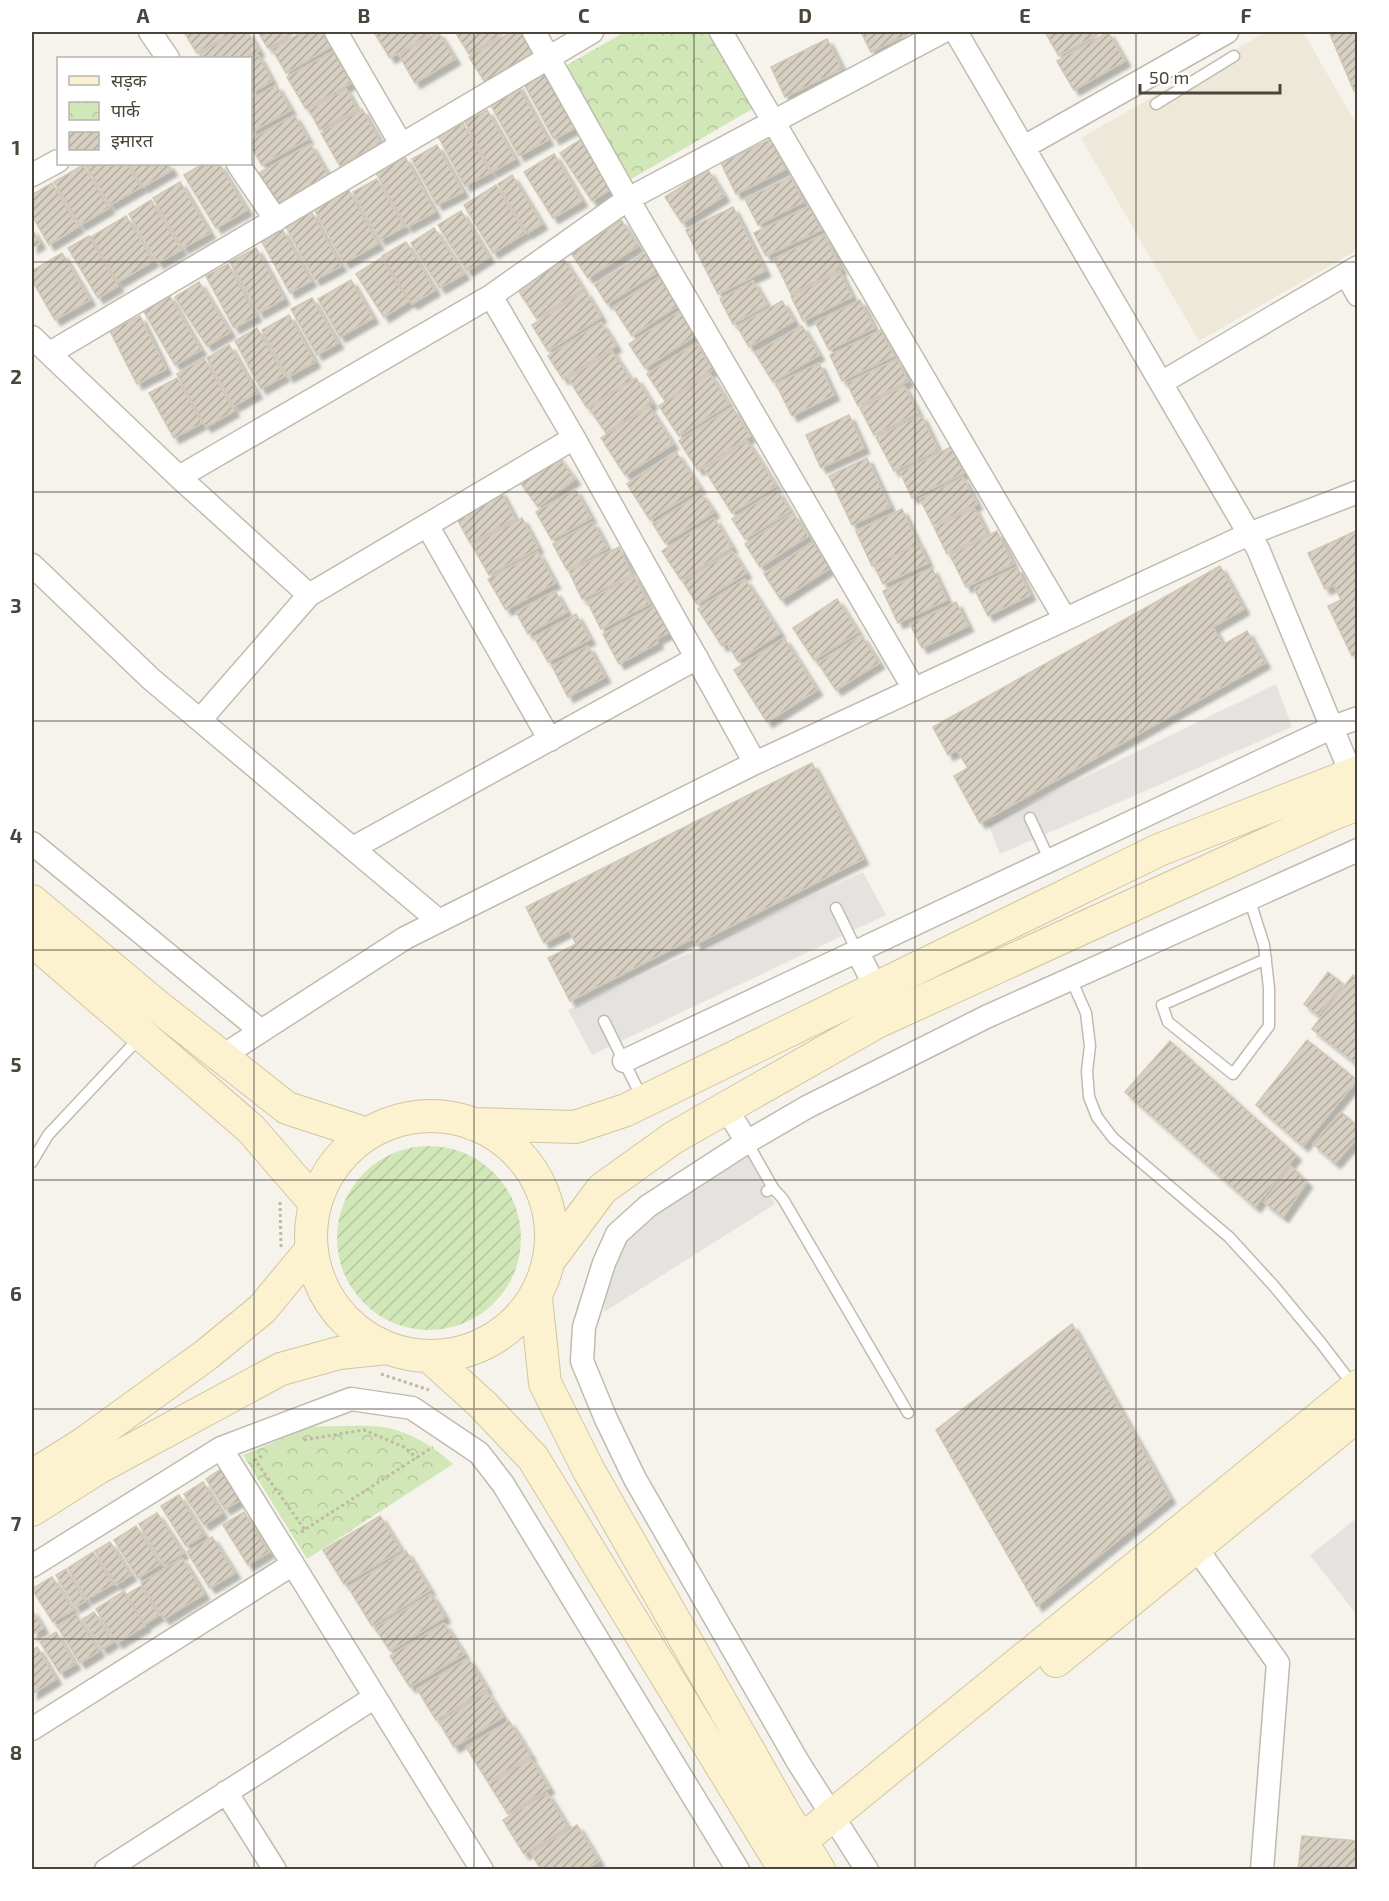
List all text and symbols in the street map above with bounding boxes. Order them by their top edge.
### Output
text: A [136,3,150,27]
text: B [358,3,370,27]
text: C [578,3,590,27]
text: D [798,3,812,27]
text: E [1019,3,1031,27]
text: F [1240,3,1252,27]
legend [57,57,252,165]
scale bar [1140,57,1280,95]
text: 50 m [1149,66,1189,88]
text: सड़क [111,69,148,91]
text: पार्क [111,99,141,121]
text: इमारत [111,129,154,151]
text: 1 [12,135,20,159]
text: 2 [10,364,22,388]
text: 3 [10,593,22,617]
text: 4 [10,823,23,847]
text: 5 [10,1052,22,1076]
text: 6 [10,1281,22,1305]
text: 7 [11,1511,22,1535]
text: 8 [10,1740,22,1764]

